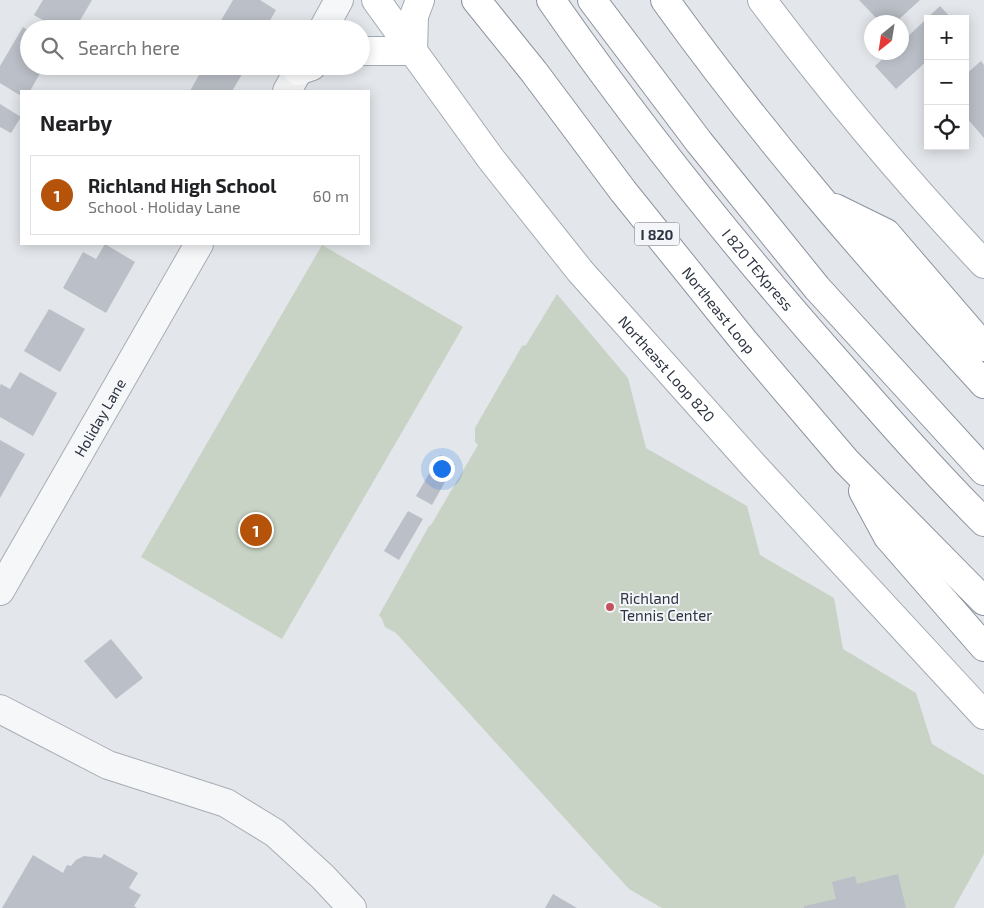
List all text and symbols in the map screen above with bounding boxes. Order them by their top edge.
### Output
north arrow [864,15,909,60]
map controls [924,15,969,150]
button: + [924,15,969,60]
search box [20,20,370,75]
icon: search [38,34,66,62]
text: Search here [78,36,180,59]
button: − [924,60,969,105]
button: locate [924,105,969,150]
text: Nearby [40,110,112,135]
text: Richland High School [88,174,276,197]
text: 1 [54,186,60,205]
text: 60 m [313,186,349,205]
text: School · Holiday Lane [88,197,241,216]
road number: I 820 [634,222,680,245]
street label: I 820 TEXpress [719,225,797,314]
street label: Northeast Loop [679,263,759,357]
street label: Northeast Loop 820 [615,312,719,425]
street label: Holiday Lane [70,375,129,460]
your location [429,456,455,482]
pin: 1 [240,511,272,549]
place label: Richland Tennis Center [620,589,712,624]
marker: Richland Tennis Center [604,601,616,613]

